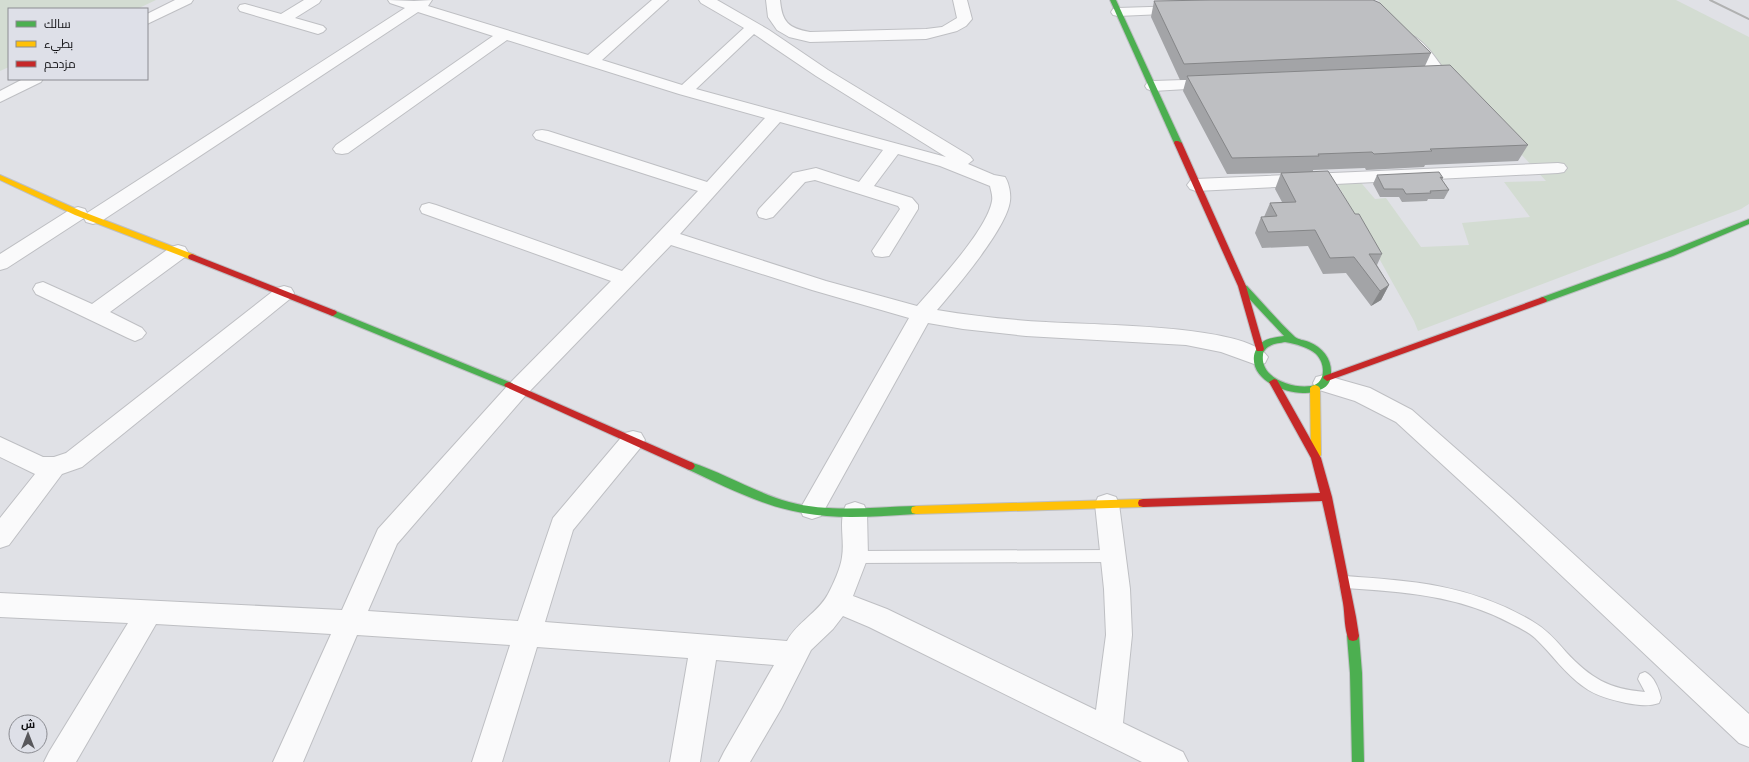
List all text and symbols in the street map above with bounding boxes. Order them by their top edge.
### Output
legend [8,8,148,80]
text: سالك [44,16,71,31]
text: بطيء [44,36,73,54]
text: مزدحم [44,56,76,72]
north arrow [8,714,48,754]
text: ش [21,717,35,731]

